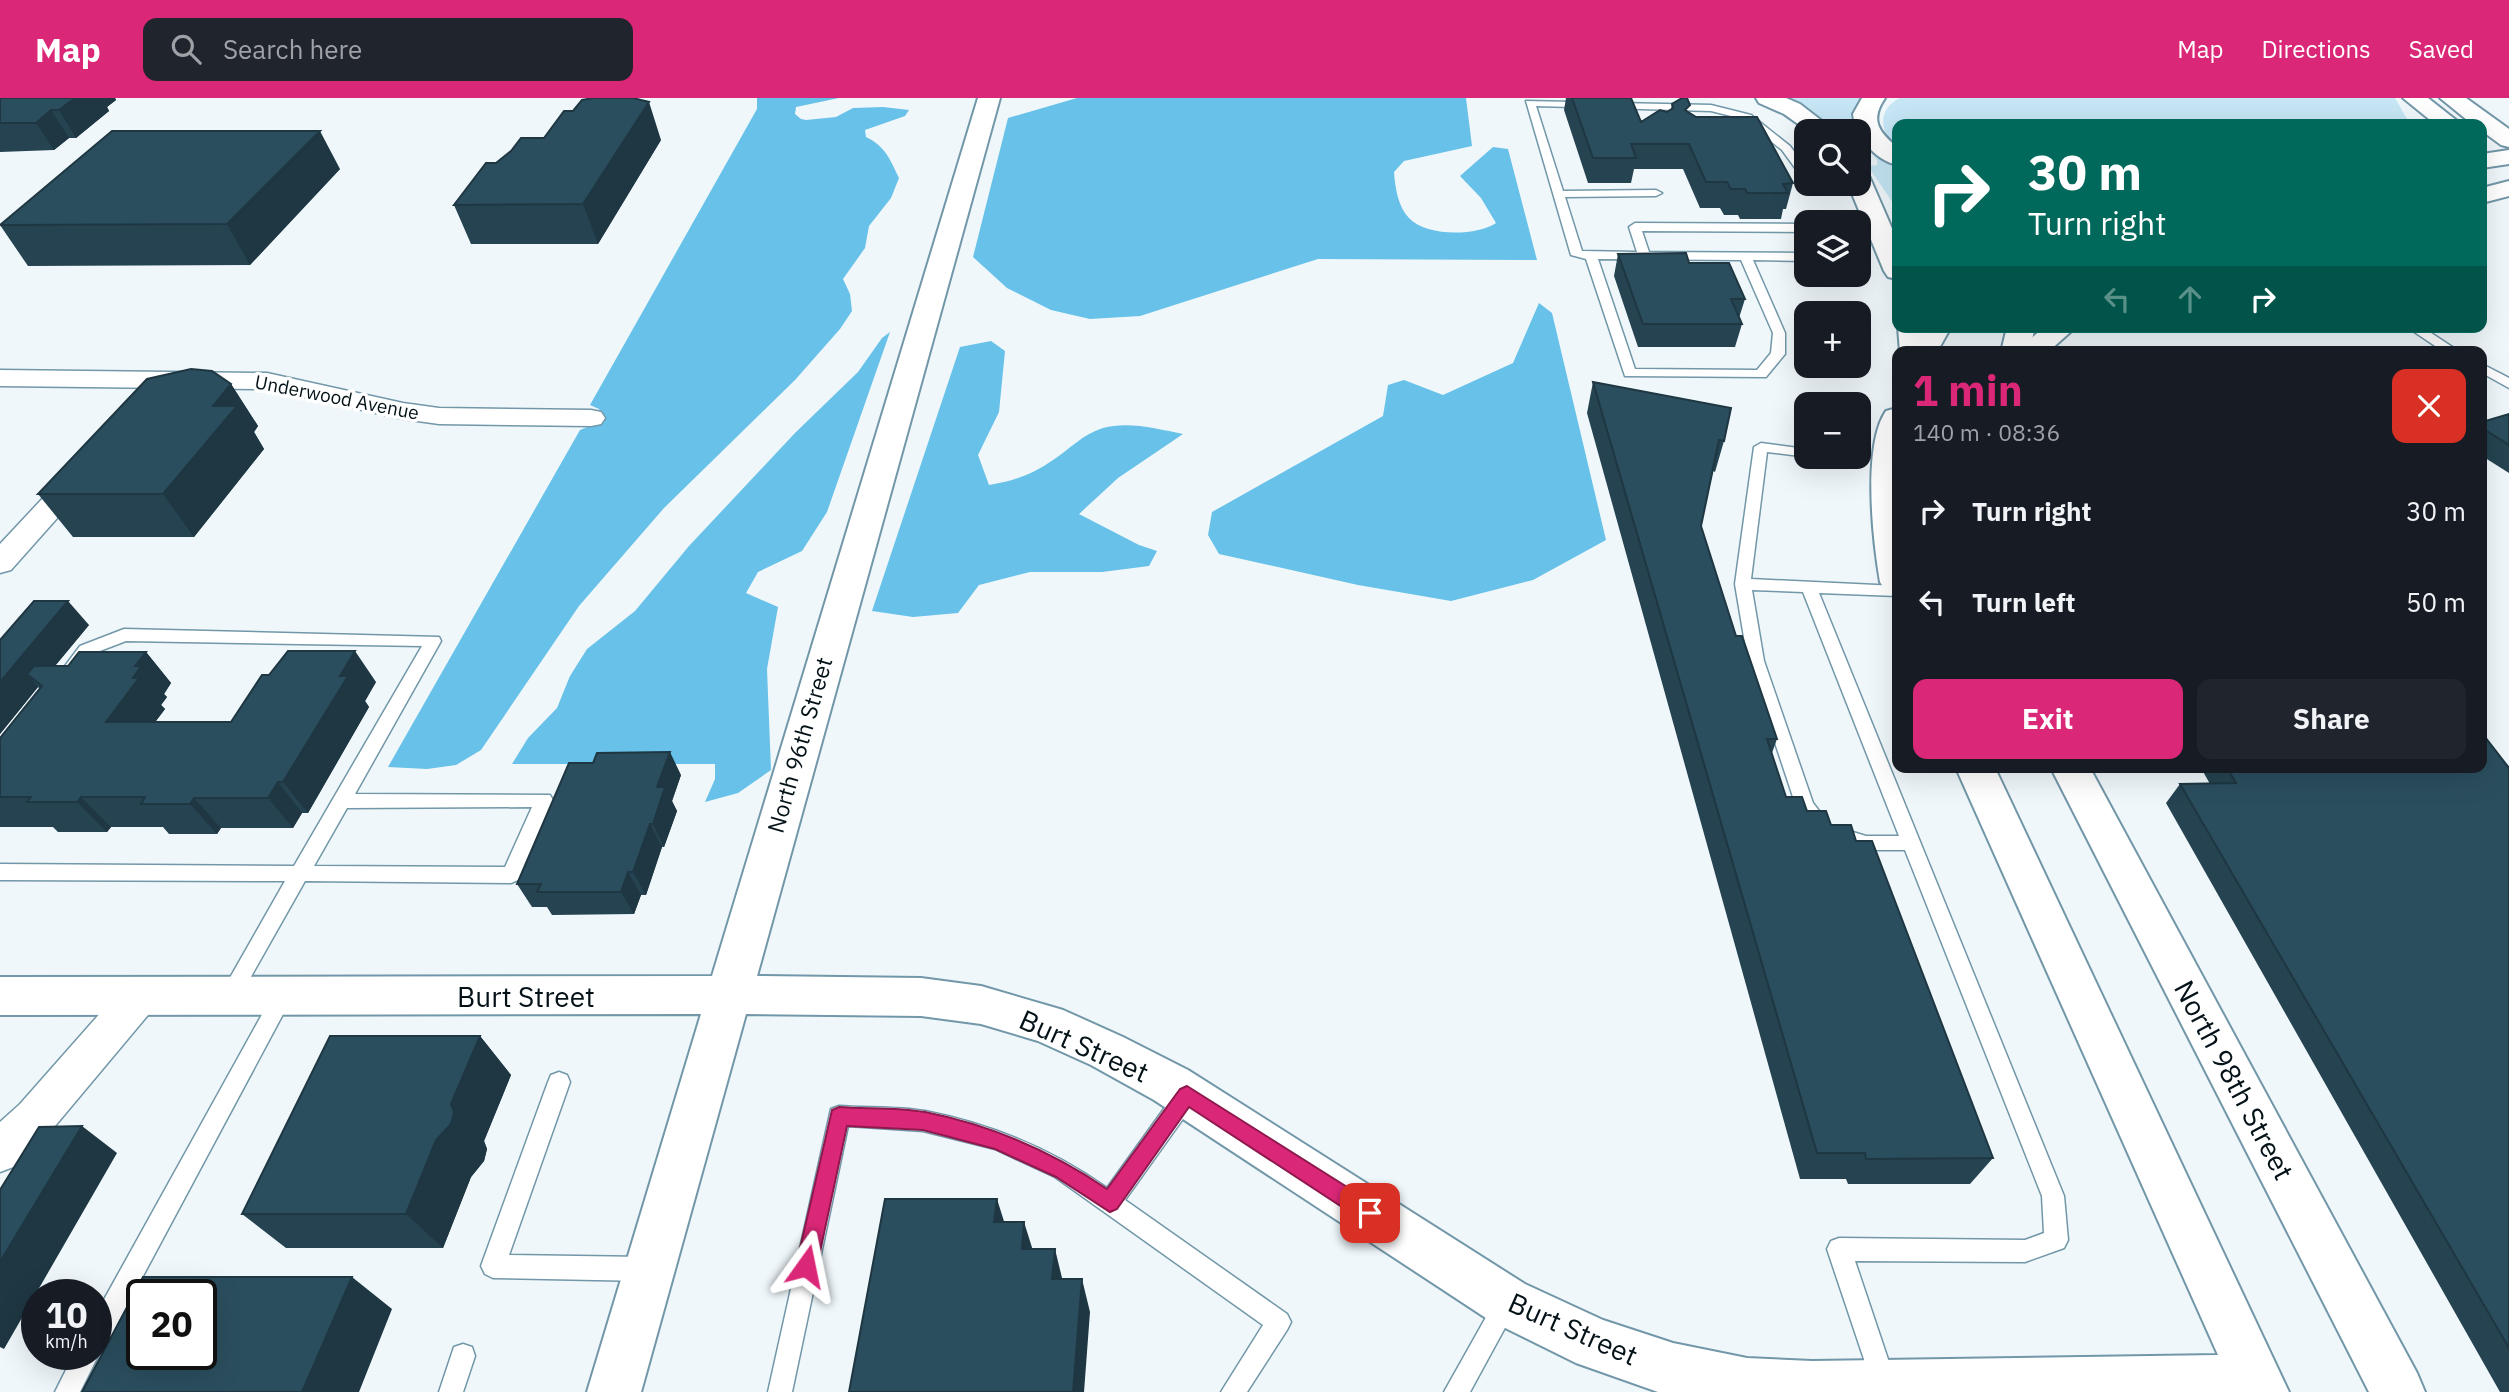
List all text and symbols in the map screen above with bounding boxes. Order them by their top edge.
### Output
search box [143,18,633,81]
text: Map [35,28,101,71]
icon: search [167,30,205,68]
text: Search here [223,32,362,66]
text: Map [2177,33,2223,65]
text: Directions [2261,33,2371,65]
text: Saved [2409,33,2474,65]
map controls [1794,119,1871,469]
button: search [1794,119,1871,196]
text: 30 m [2028,140,2142,203]
icon: right [1913,147,2004,238]
text: Turn right [2028,202,2166,244]
button: layers [1794,210,1871,287]
icon: left [2098,280,2136,318]
icon: ahead [2171,280,2209,318]
icon: right [2244,280,2282,318]
button: + [1794,301,1871,378]
text: 1 min [1913,363,2023,418]
street label: Underwood Avenue [253,369,421,425]
button: close [2392,369,2466,443]
button: − [1794,392,1871,469]
text: 140 m · 08:36 [1913,417,2060,447]
icon: right [1913,492,1951,530]
text: Turn right [1972,494,2091,528]
text: 30 m [2406,494,2466,528]
icon: left [1913,583,1951,621]
text: Turn left [1972,585,2075,619]
text: 50 m [2406,585,2466,619]
street label: North 96th Street [760,653,838,836]
button: Exit [1913,679,2183,759]
button: Share [2197,679,2466,759]
street label: North 98th Street [2166,974,2303,1186]
street label: Burt Street [457,978,595,1015]
street label: Burt Street [1014,1001,1155,1090]
pin [1340,1183,1400,1243]
icon: arrive [1351,1194,1389,1232]
position arrow [769,1229,843,1303]
speed limit sign: 20 [126,1279,217,1370]
street label: Burt Street [1503,1284,1644,1373]
text: 10 [45,1292,88,1338]
text: km/h [45,1330,88,1353]

